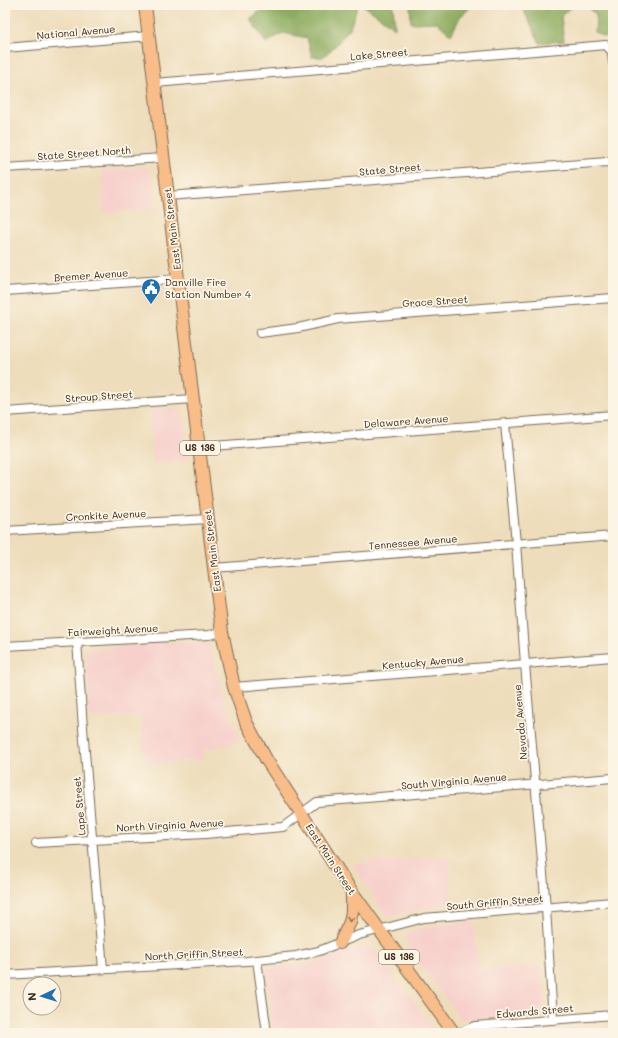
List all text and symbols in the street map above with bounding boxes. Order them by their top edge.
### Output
street label: National Avenue [36,22,116,42]
street label: Lake Street [349,44,409,64]
street label: State Street North [37,143,131,163]
street label: State Street [359,159,421,179]
street label: East Main Street [160,187,184,271]
street label: Bremer Avenue [53,265,129,285]
place label: Danville Fire Station Number 4 [165,275,251,301]
public building icon: Danville Fire Station Number 4 [140,277,162,305]
street label: Grace Street [402,292,468,310]
street label: Stroup Street [65,387,133,405]
street label: Delaware Avenue [363,411,449,431]
road number: US 136 [180,441,220,455]
street label: Cronkite Avenue [65,506,147,524]
street label: East Main Street [200,509,224,593]
street label: Tennessee Avenue [368,531,458,553]
street label: Fairweight Avenue [67,621,159,639]
street label: Kentucky Avenue [382,651,464,673]
street label: Nevada Avenue [510,684,530,760]
street label: South Virginia Avenue [400,769,508,793]
street label: Lape Street [69,776,89,836]
street label: North Virginia Avenue [116,815,224,835]
street label: East Main Street [303,821,359,897]
street label: South Griffin Street [446,891,544,913]
one-way arrow [347,915,355,922]
street label: North Griffin Street [144,944,244,964]
road number: US 136 [379,950,419,964]
north arrow [22,976,62,1016]
text: N [24,992,39,1001]
street label: Edwards Street [496,1001,574,1021]

